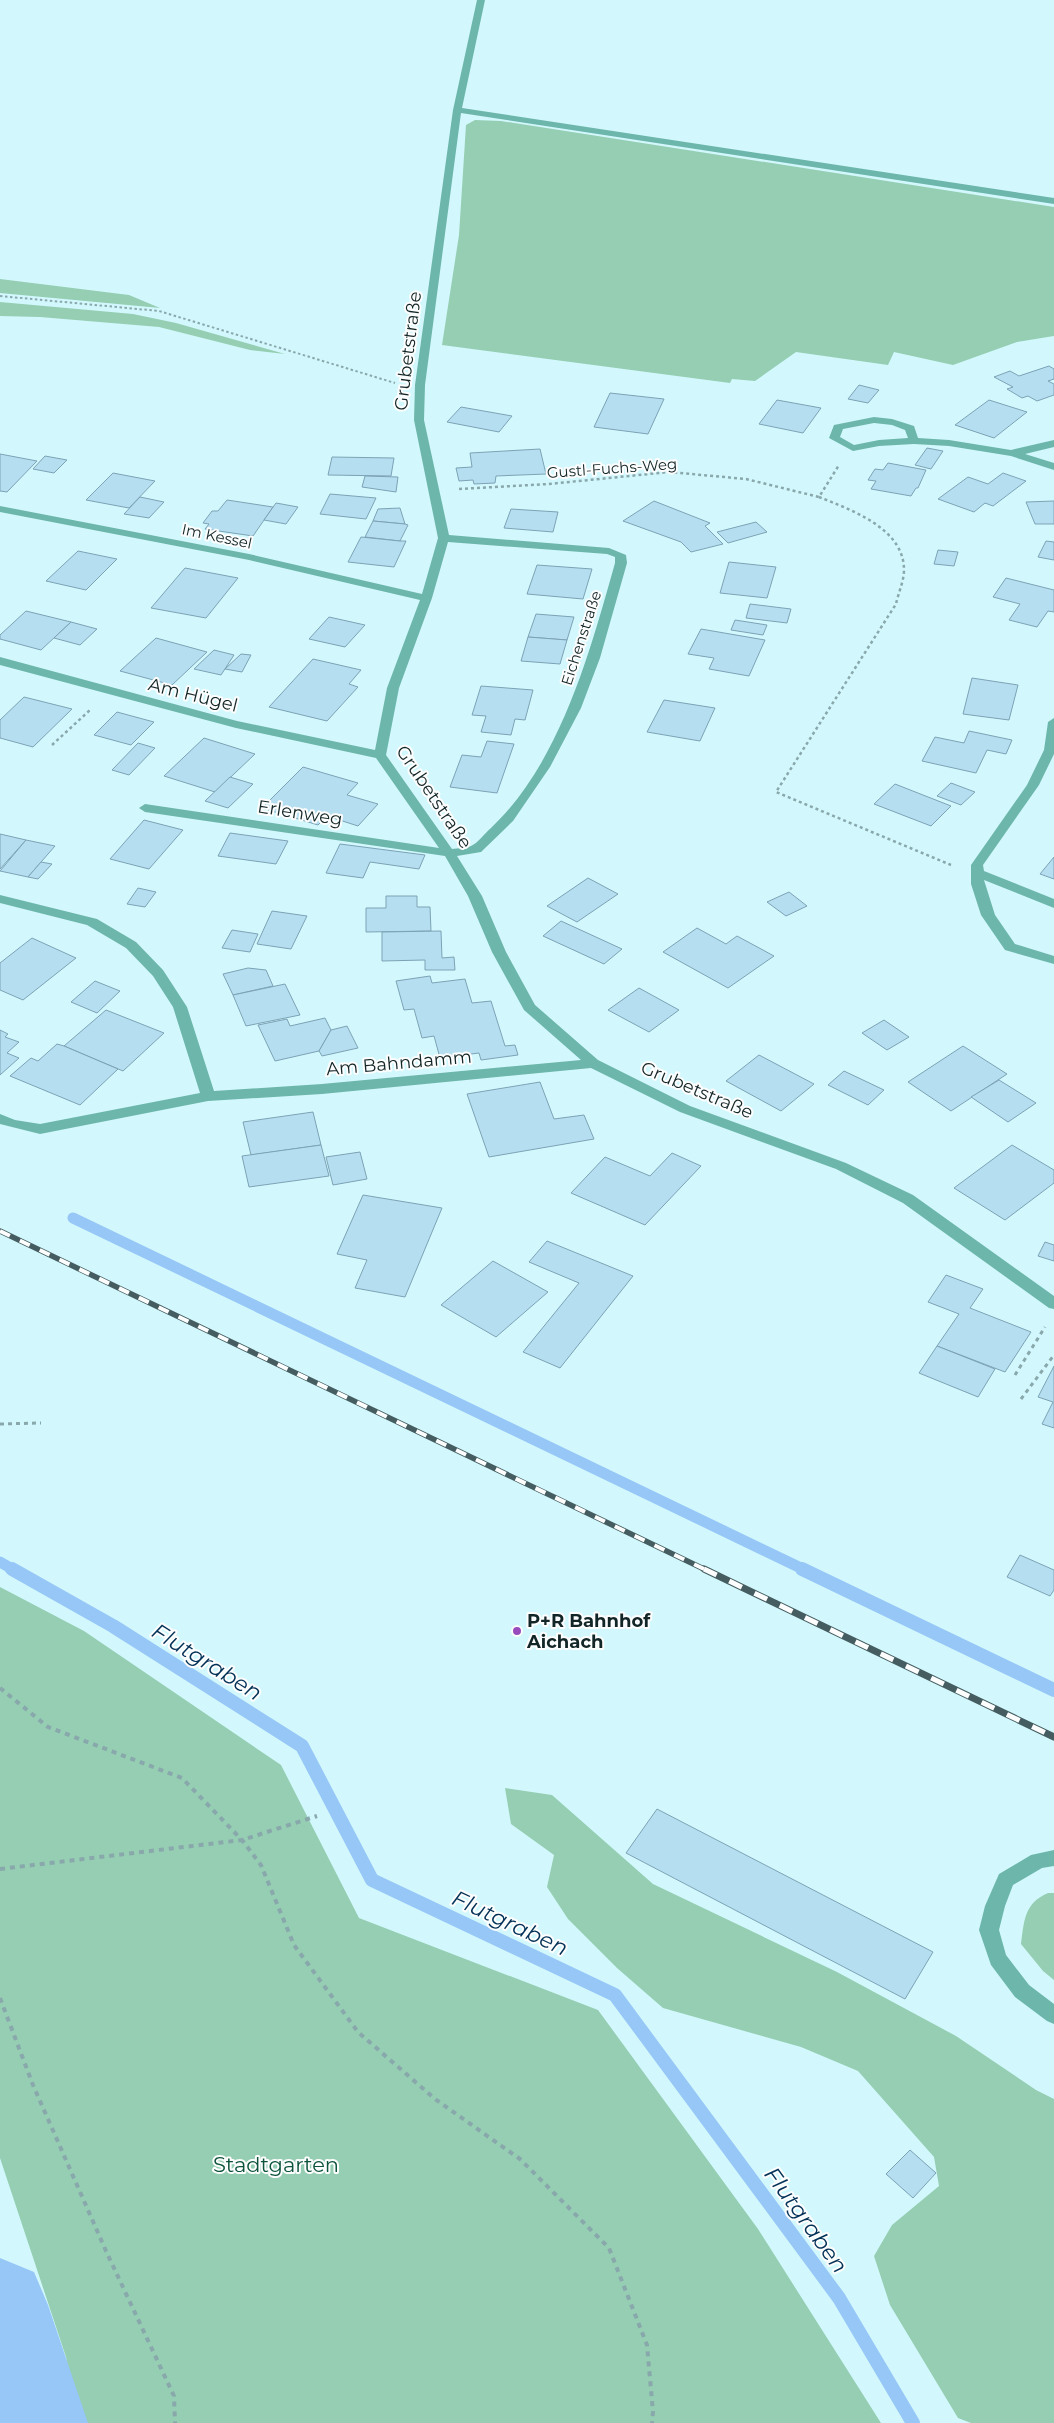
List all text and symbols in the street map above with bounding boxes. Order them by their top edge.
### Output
street label: Grubetstraße [390,290,426,412]
street label: Gustl-Fuchs-Weg [546,454,678,482]
street label: Im Kessel [180,519,254,553]
street label: Eichenstraße [557,588,605,688]
street label: Am Hügel [146,673,240,717]
street label: Grubetstraße [391,741,477,853]
street label: Erlenweg [256,795,344,831]
street label: Am Bahndamm [325,1046,473,1080]
street label: Grubetstraße [638,1056,757,1124]
place label: P+R Bahnhof Aichach [526,1610,651,1653]
water label: Flutgraben [147,1617,267,1707]
marker: P+R Bahnhof Aichach [511,1625,523,1637]
water label: Flutgraben [448,1884,572,1962]
park label: Stadtgarten [213,2152,339,2177]
water label: Flutgraben [758,2162,854,2278]

